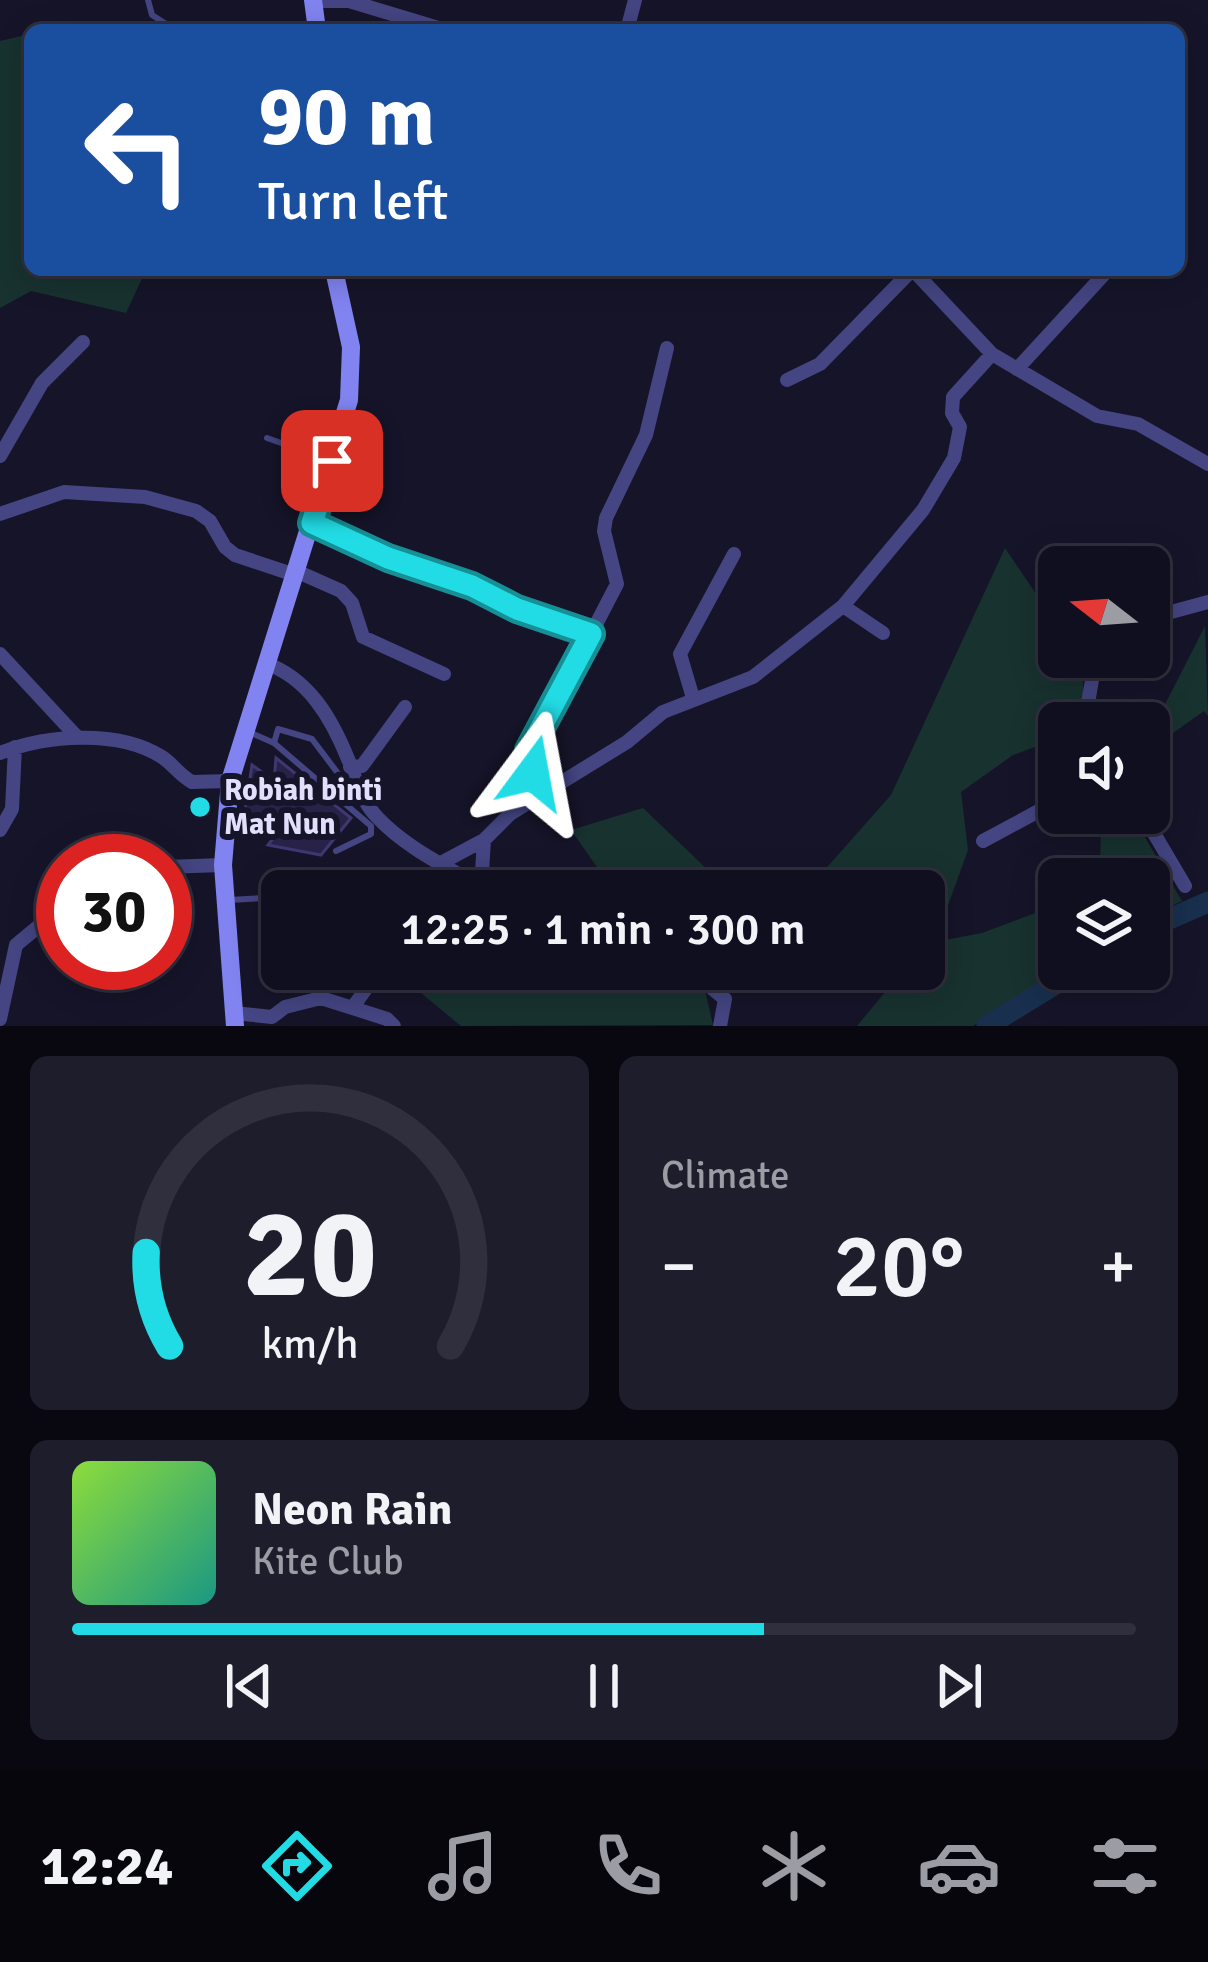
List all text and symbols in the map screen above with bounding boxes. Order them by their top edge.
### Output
text: 90 m [258,65,435,169]
icon: left [60,72,216,228]
text: Turn left [258,168,448,235]
pin [281,410,383,512]
icon: arrive [299,428,365,494]
north arrow [1038,546,1170,678]
map controls [1038,546,1170,990]
button: sound [1038,702,1170,834]
position arrow [470,710,596,836]
place label: Robiah binti Mat Nun [224,772,383,843]
marker: Robiah binti Mat Nun [187,794,213,820]
speed limit sign: 30 [36,834,192,990]
button: layers [1038,858,1170,990]
text: 12:25 · 1 min · 300 m [401,902,805,957]
text: Climate [661,1151,790,1199]
text: 20 [242,1178,377,1331]
text: 20° [833,1211,964,1322]
text: − [661,1226,697,1307]
text: + [1100,1226,1136,1307]
text: km/h [261,1318,358,1371]
text: Neon Rain [252,1482,452,1537]
text: Kite Club [252,1537,403,1585]
icon: previous [216,1653,282,1719]
icon: pause [571,1653,637,1719]
icon: next [926,1653,992,1719]
icon: directions [255,1824,339,1908]
icon: music [421,1824,505,1908]
icon: phone [586,1824,670,1908]
icon: climate [752,1824,836,1908]
icon: car [917,1824,1001,1908]
icon: filters [1083,1824,1167,1908]
text: 12:24 [41,1833,173,1900]

